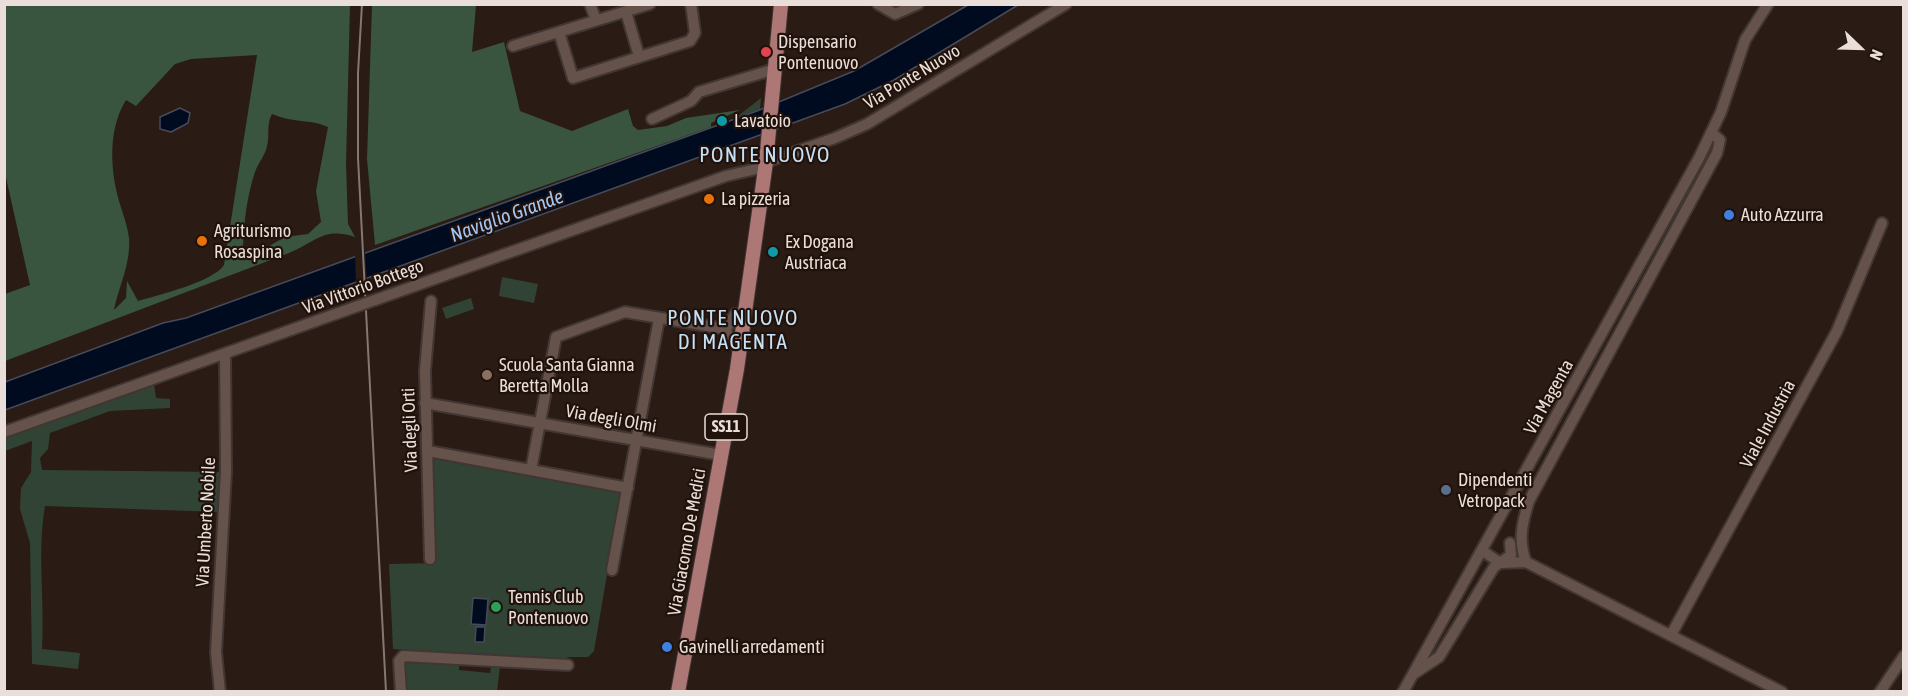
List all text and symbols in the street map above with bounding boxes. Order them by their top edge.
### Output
north arrow [1830,18,1890,78]
place label: Dispensario Pontenuovo [778,31,858,74]
street label: Via Ponte Nuovo [860,40,964,114]
marker: Dispensario Pontenuovo [759,45,773,59]
text: N [1866,47,1887,63]
place label: Lavatoio [734,110,791,132]
marker: Lavatoio [715,114,729,128]
district label: PONTE NUOVO [699,142,831,168]
water label: Naviglio Grande [447,184,567,248]
place label: La pizzeria [721,188,790,210]
marker: La pizzeria [702,192,716,206]
place label: Auto Azzurra [1741,204,1824,226]
marker: Auto Azzurra [1722,208,1736,222]
place label: Agriturismo Rosaspina [214,220,291,262]
place label: Ex Dogana Austriaca [785,231,854,274]
marker: Agriturismo Rosaspina [195,234,209,248]
marker: Ex Dogana Austriaca [766,245,780,259]
street label: Via Vittorio Bottego [300,255,426,319]
district label: PONTE NUOVO DI MAGENTA [667,305,799,355]
place label: Scuola Santa Gianna Beretta Molla [499,354,635,397]
street label: Via Magenta [1520,356,1578,438]
marker: Scuola Santa Gianna Beretta Molla [480,368,494,382]
street label: Viale Industria [1736,376,1800,472]
street label: Via degli Orti [398,387,422,473]
street label: Via degli Olmi [564,400,658,438]
road number: SS11 [705,414,747,440]
street label: Via Umberto Nobile [192,457,220,587]
street label: Via Giacomo De Medici [663,467,711,617]
place label: Dipendenti Vetropack [1458,469,1532,512]
marker: Dipendenti Vetropack [1439,483,1453,497]
place label: Tennis Club Pontenuovo [508,586,588,628]
marker: Tennis Club Pontenuovo [489,600,503,614]
place label: Gavinelli arredamenti [679,636,825,658]
marker: Gavinelli arredamenti [660,640,674,654]

